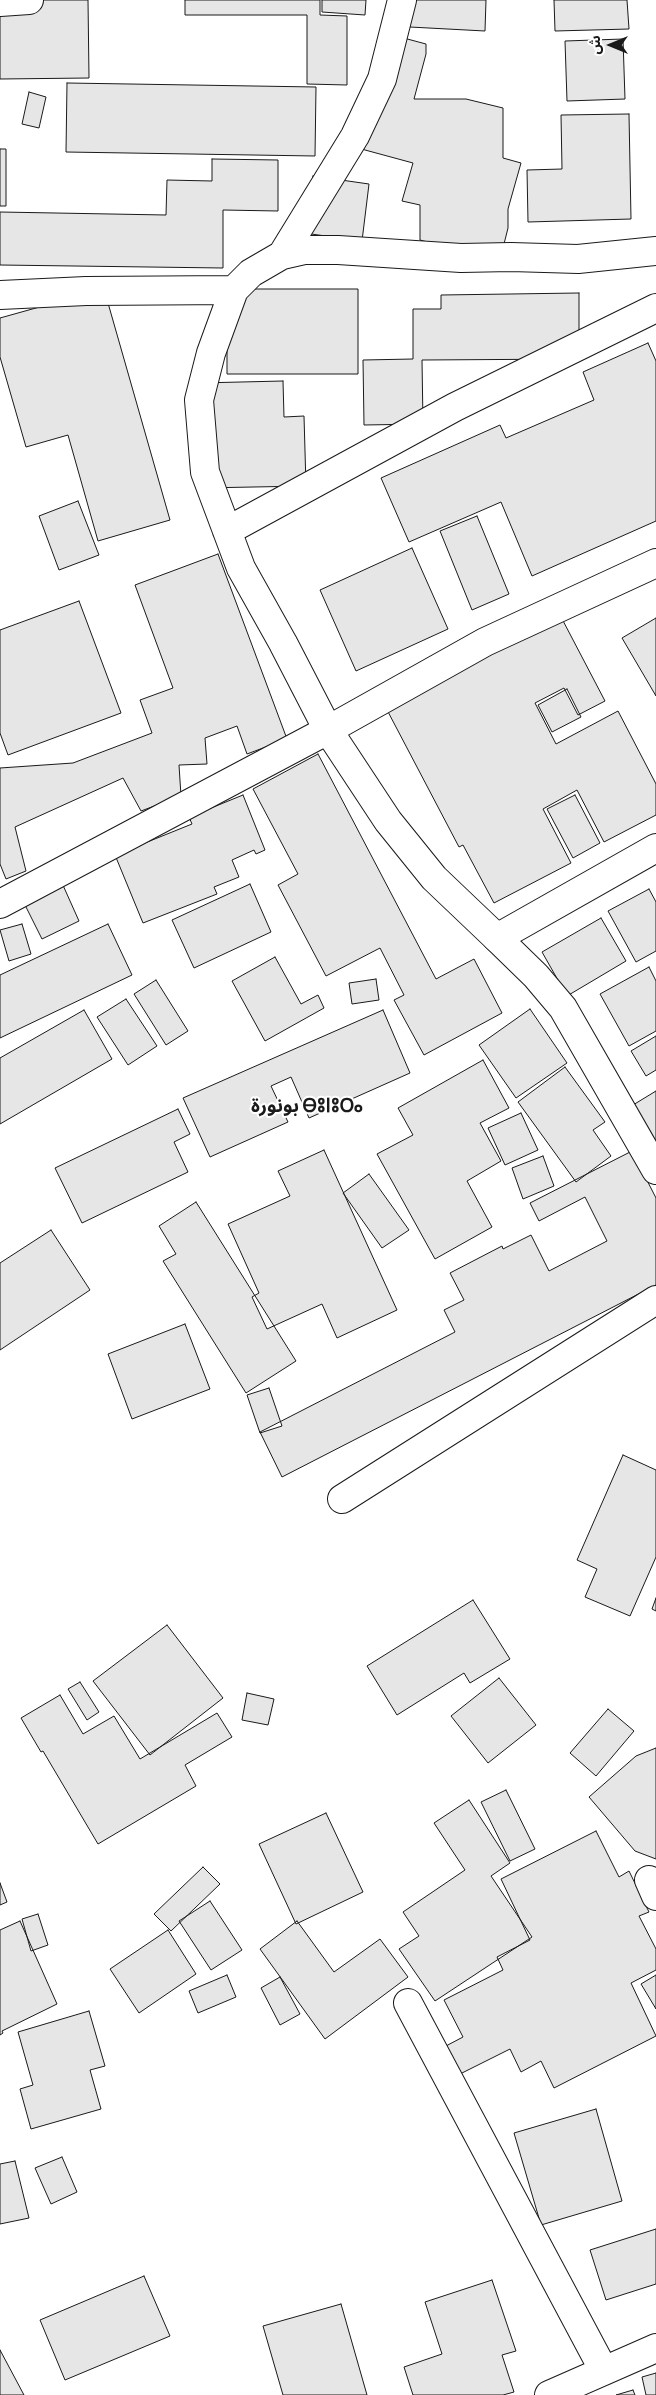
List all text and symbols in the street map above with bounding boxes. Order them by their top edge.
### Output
north arrow [586,20,636,70]
text: ش [587,35,604,55]
district label: بونورة ⴱⵓⵏⵓⵔⴰ [251,1096,363,1118]

